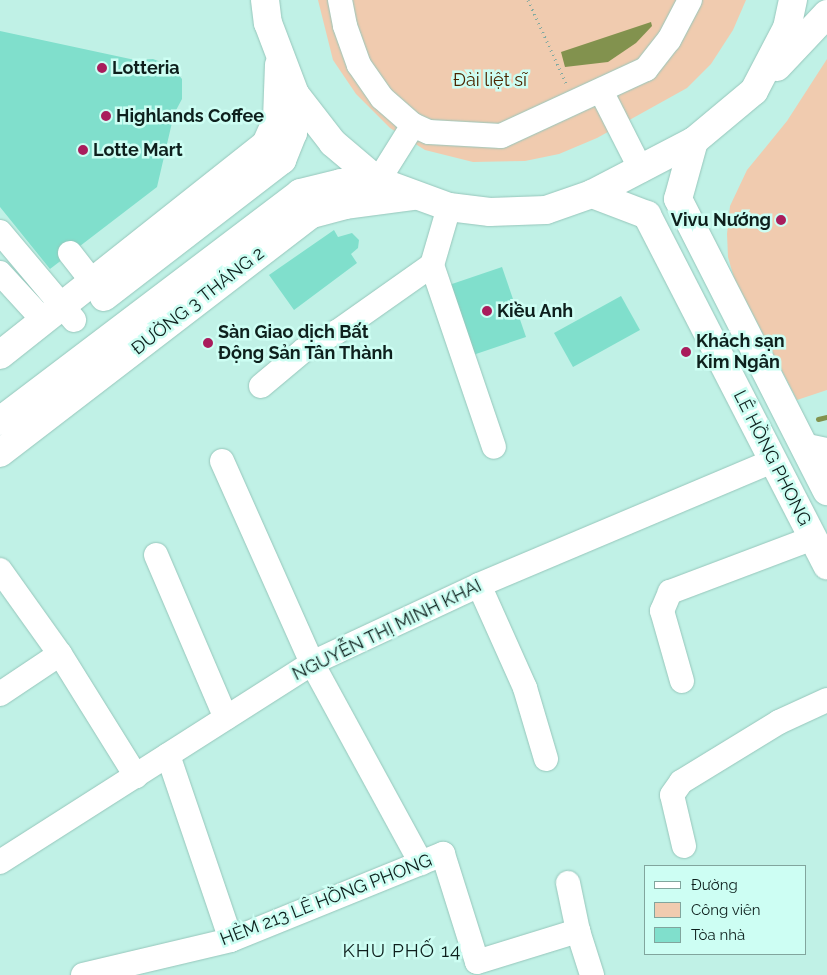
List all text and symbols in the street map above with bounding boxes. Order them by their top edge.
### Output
place label: Lotteria [112,57,180,79]
marker: Lotteria [96,62,108,74]
park label: Đài liệt sĩ [453,69,527,91]
place label: Highlands Coffee [116,105,264,127]
marker: Highlands Coffee [100,110,112,122]
place label: Lotte Mart [93,139,183,161]
marker: Lotte Mart [77,144,89,156]
place label: Vivu Nướng [671,209,771,231]
marker: Vivu Nướng [775,214,787,226]
street label: ĐƯỜNG 3 THÁNG 2 [127,242,269,360]
place label: Kiều Anh [497,300,574,322]
marker: Kiều Anh [481,305,493,317]
place label: Sàn Giao dịch Bất Động Sản Tân Thành [218,322,394,364]
place label: Khách sạn Kim Ngân [696,331,785,374]
marker: Sàn Giao dịch Bất Động Sản Tân Thành [202,337,214,349]
marker: Khách sạn Kim Ngân [680,346,692,358]
street label: LÊ HỒNG PHONG [729,387,815,529]
street label: NGUYỄN THỊ MINH KHAI [289,575,485,685]
street label: HẺM 213 LÊ HỒNG PHONG [217,850,435,950]
legend [644,865,807,955]
text: Đường [691,876,738,894]
text: Công viên [691,901,760,919]
text: Tòa nhà [691,926,745,944]
district label: KHU PHỐ 14 [341,940,463,962]

